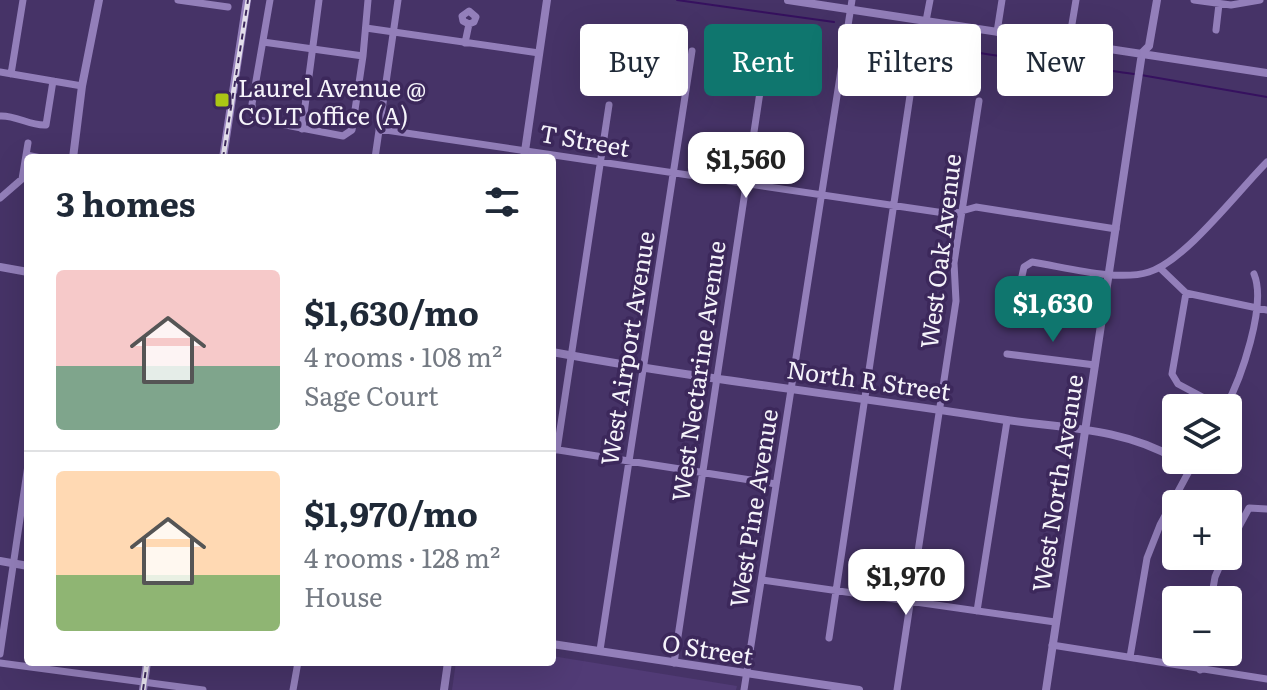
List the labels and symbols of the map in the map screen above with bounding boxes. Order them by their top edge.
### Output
place label: Laurel Avenue @ COLT office (A) [238,69,426,132]
marker: Laurel Avenue @ COLT office (A) [213,91,231,109]
street label: T Street [537,114,633,164]
pin: $1,560 [681,132,811,200]
street label: West Oak Avenue [910,152,968,350]
street label: West Airport Avenue [590,228,662,468]
street label: West Nectarine Avenue [661,238,733,504]
pin: $1,630 [988,276,1118,344]
street label: North R Street [785,350,954,408]
street label: West North Avenue [1022,372,1090,594]
street label: West Pine Avenue [719,406,785,610]
pin: $1,970 [841,549,971,617]
street label: O Street [660,624,756,673]

